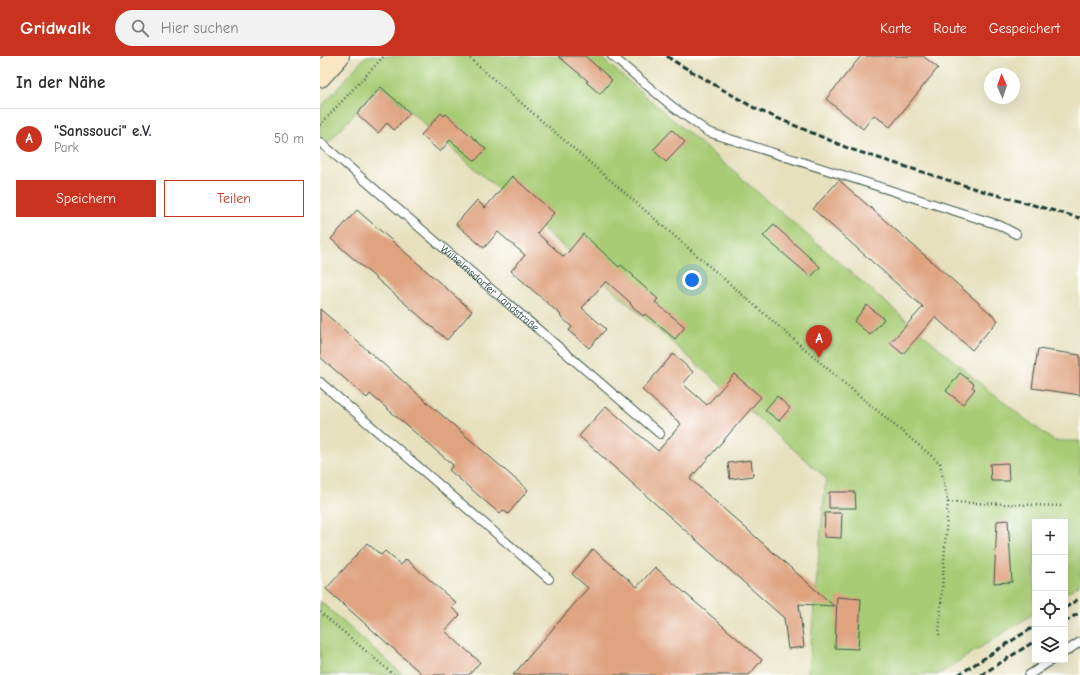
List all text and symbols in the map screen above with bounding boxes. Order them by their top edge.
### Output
search box [115,10,395,46]
text: Gridwalk [20,17,91,39]
icon: search [129,17,151,39]
text: Hier suchen [161,19,239,37]
text: Karte [880,20,911,37]
text: Route [933,20,967,37]
text: Gespeichert [989,20,1060,37]
north arrow [984,68,1020,104]
text: In der Nähe [16,73,105,92]
text: "Sanssouci" e.V. [54,122,151,140]
text: A [25,131,33,146]
text: 50 m [274,131,304,146]
text: Park [54,140,79,155]
button: Speichern [16,180,156,217]
button: Teilen [164,180,304,217]
street label: Wilhelmsdorfer Landstraße [437,242,542,335]
your location [682,270,702,290]
pin: A [806,325,832,358]
map controls [1032,519,1068,663]
button: + [1032,519,1068,555]
button: − [1032,555,1068,591]
button: locate [1032,591,1068,627]
button: layers [1032,627,1068,663]

